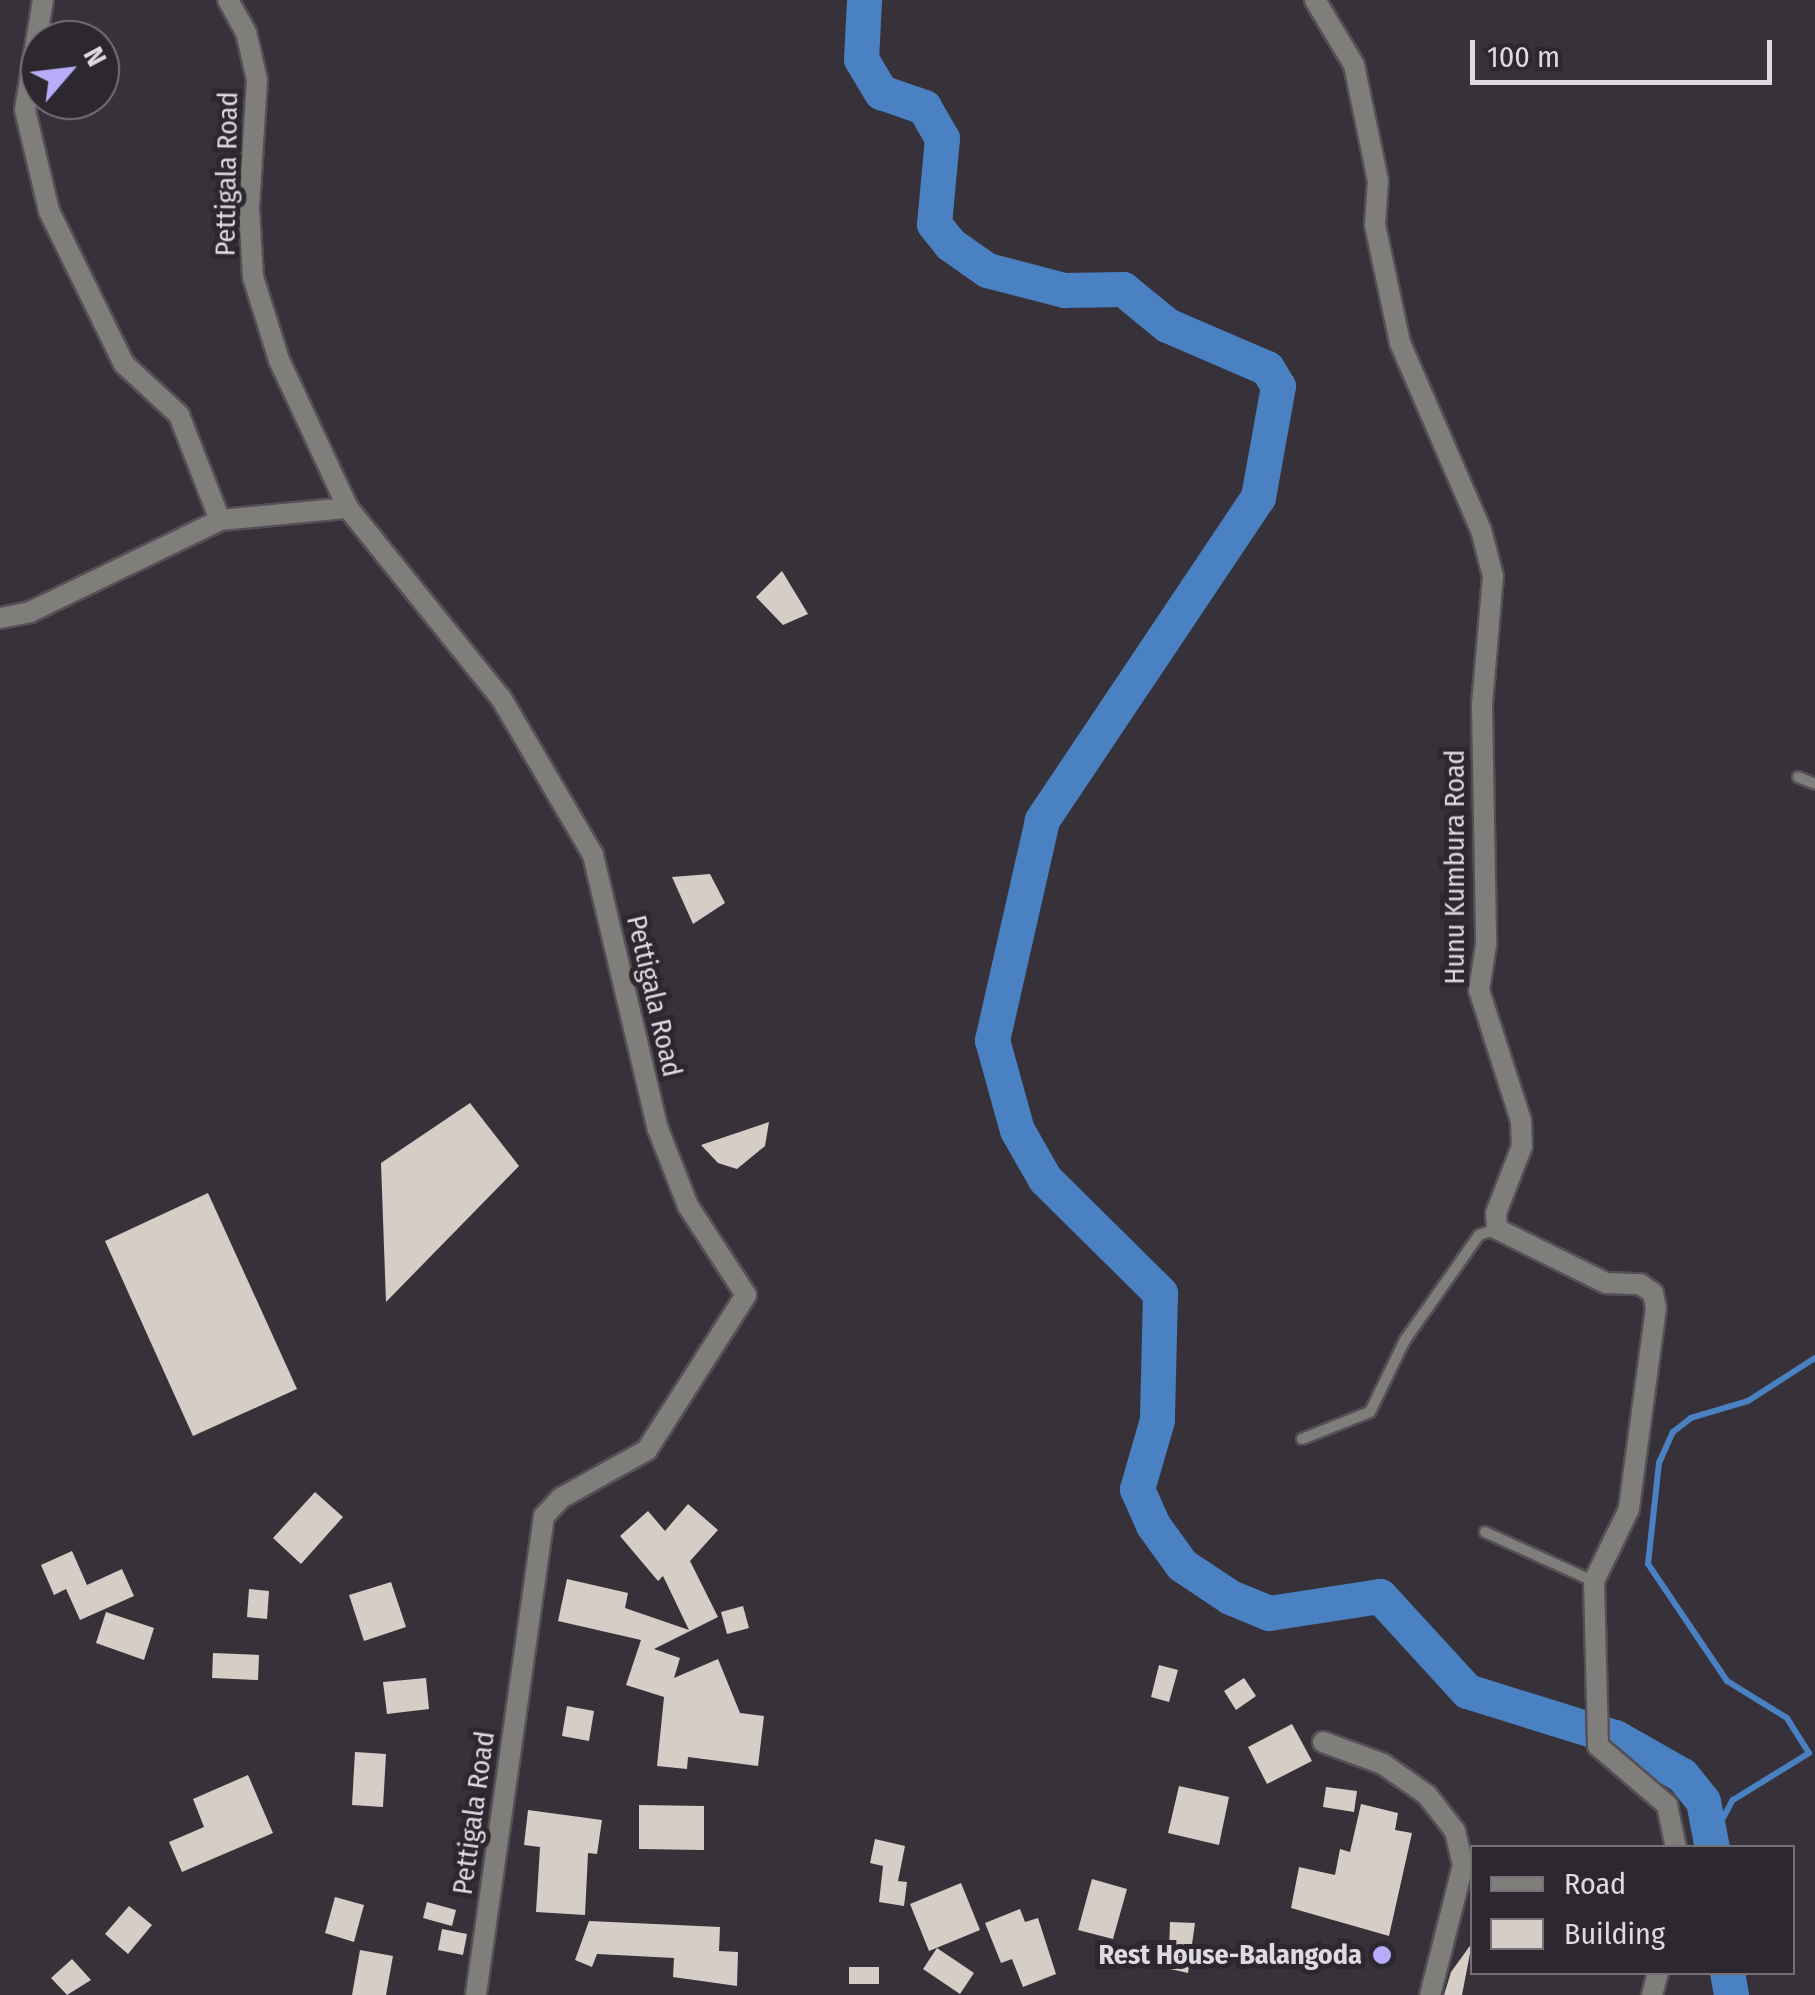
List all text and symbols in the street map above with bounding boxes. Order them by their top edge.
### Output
north arrow [20,20,120,120]
scale bar [1475,20,1778,82]
text: 100 m [1487,39,1560,75]
text: N [77,41,114,72]
street label: Pettigala Road [209,91,245,257]
street label: Hunu Kumbura Road [1438,749,1472,985]
street label: Pettigala Road [619,912,689,1080]
street label: Pettigala Road [446,1729,502,1897]
legend [1470,1845,1795,1975]
text: Road [1564,1866,1626,1902]
text: Building [1564,1916,1665,1952]
place label: Rest House-Balangoda [1098,1938,1362,1972]
marker: Rest House-Balangoda [1371,1944,1393,1966]

